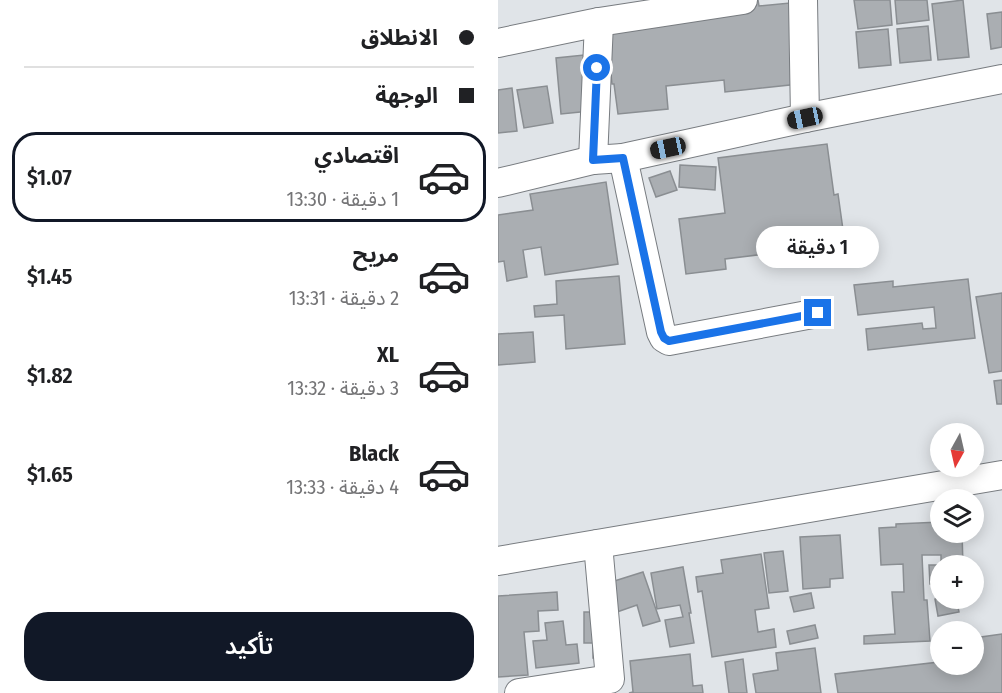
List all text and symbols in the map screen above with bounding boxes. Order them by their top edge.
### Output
text: الانطلاق [361,24,438,51]
route start [583,54,610,81]
text: الوجهة [375,82,438,109]
car [786,105,824,131]
car [649,135,687,161]
text: اقتصادي [314,142,399,169]
icon: car [417,150,471,204]
text: $1.07 [27,164,72,191]
text: 1 دقيقة · 13:30 [287,187,399,211]
callout: 1 دقيقة [756,226,880,268]
text: 1 دقيقة [787,235,848,259]
text: مريح [353,241,399,268]
icon: car [417,249,471,303]
text: $1.45 [27,263,72,290]
text: 2 دقيقة · 13:31 [289,286,399,310]
route end [804,299,831,326]
text: XL [377,341,399,368]
icon: car [417,348,471,402]
text: $1.82 [27,362,73,389]
text: 3 دقيقة · 13:32 [287,376,399,400]
north arrow [930,423,984,477]
map controls [930,423,984,675]
text: Black [349,440,399,467]
icon: car [417,447,471,501]
text: $1.65 [27,461,73,488]
text: 4 دقيقة · 13:33 [286,475,399,499]
button: layers [930,489,984,543]
button: + [930,555,984,609]
button: تأكيد [24,612,474,681]
button: − [930,621,984,675]

